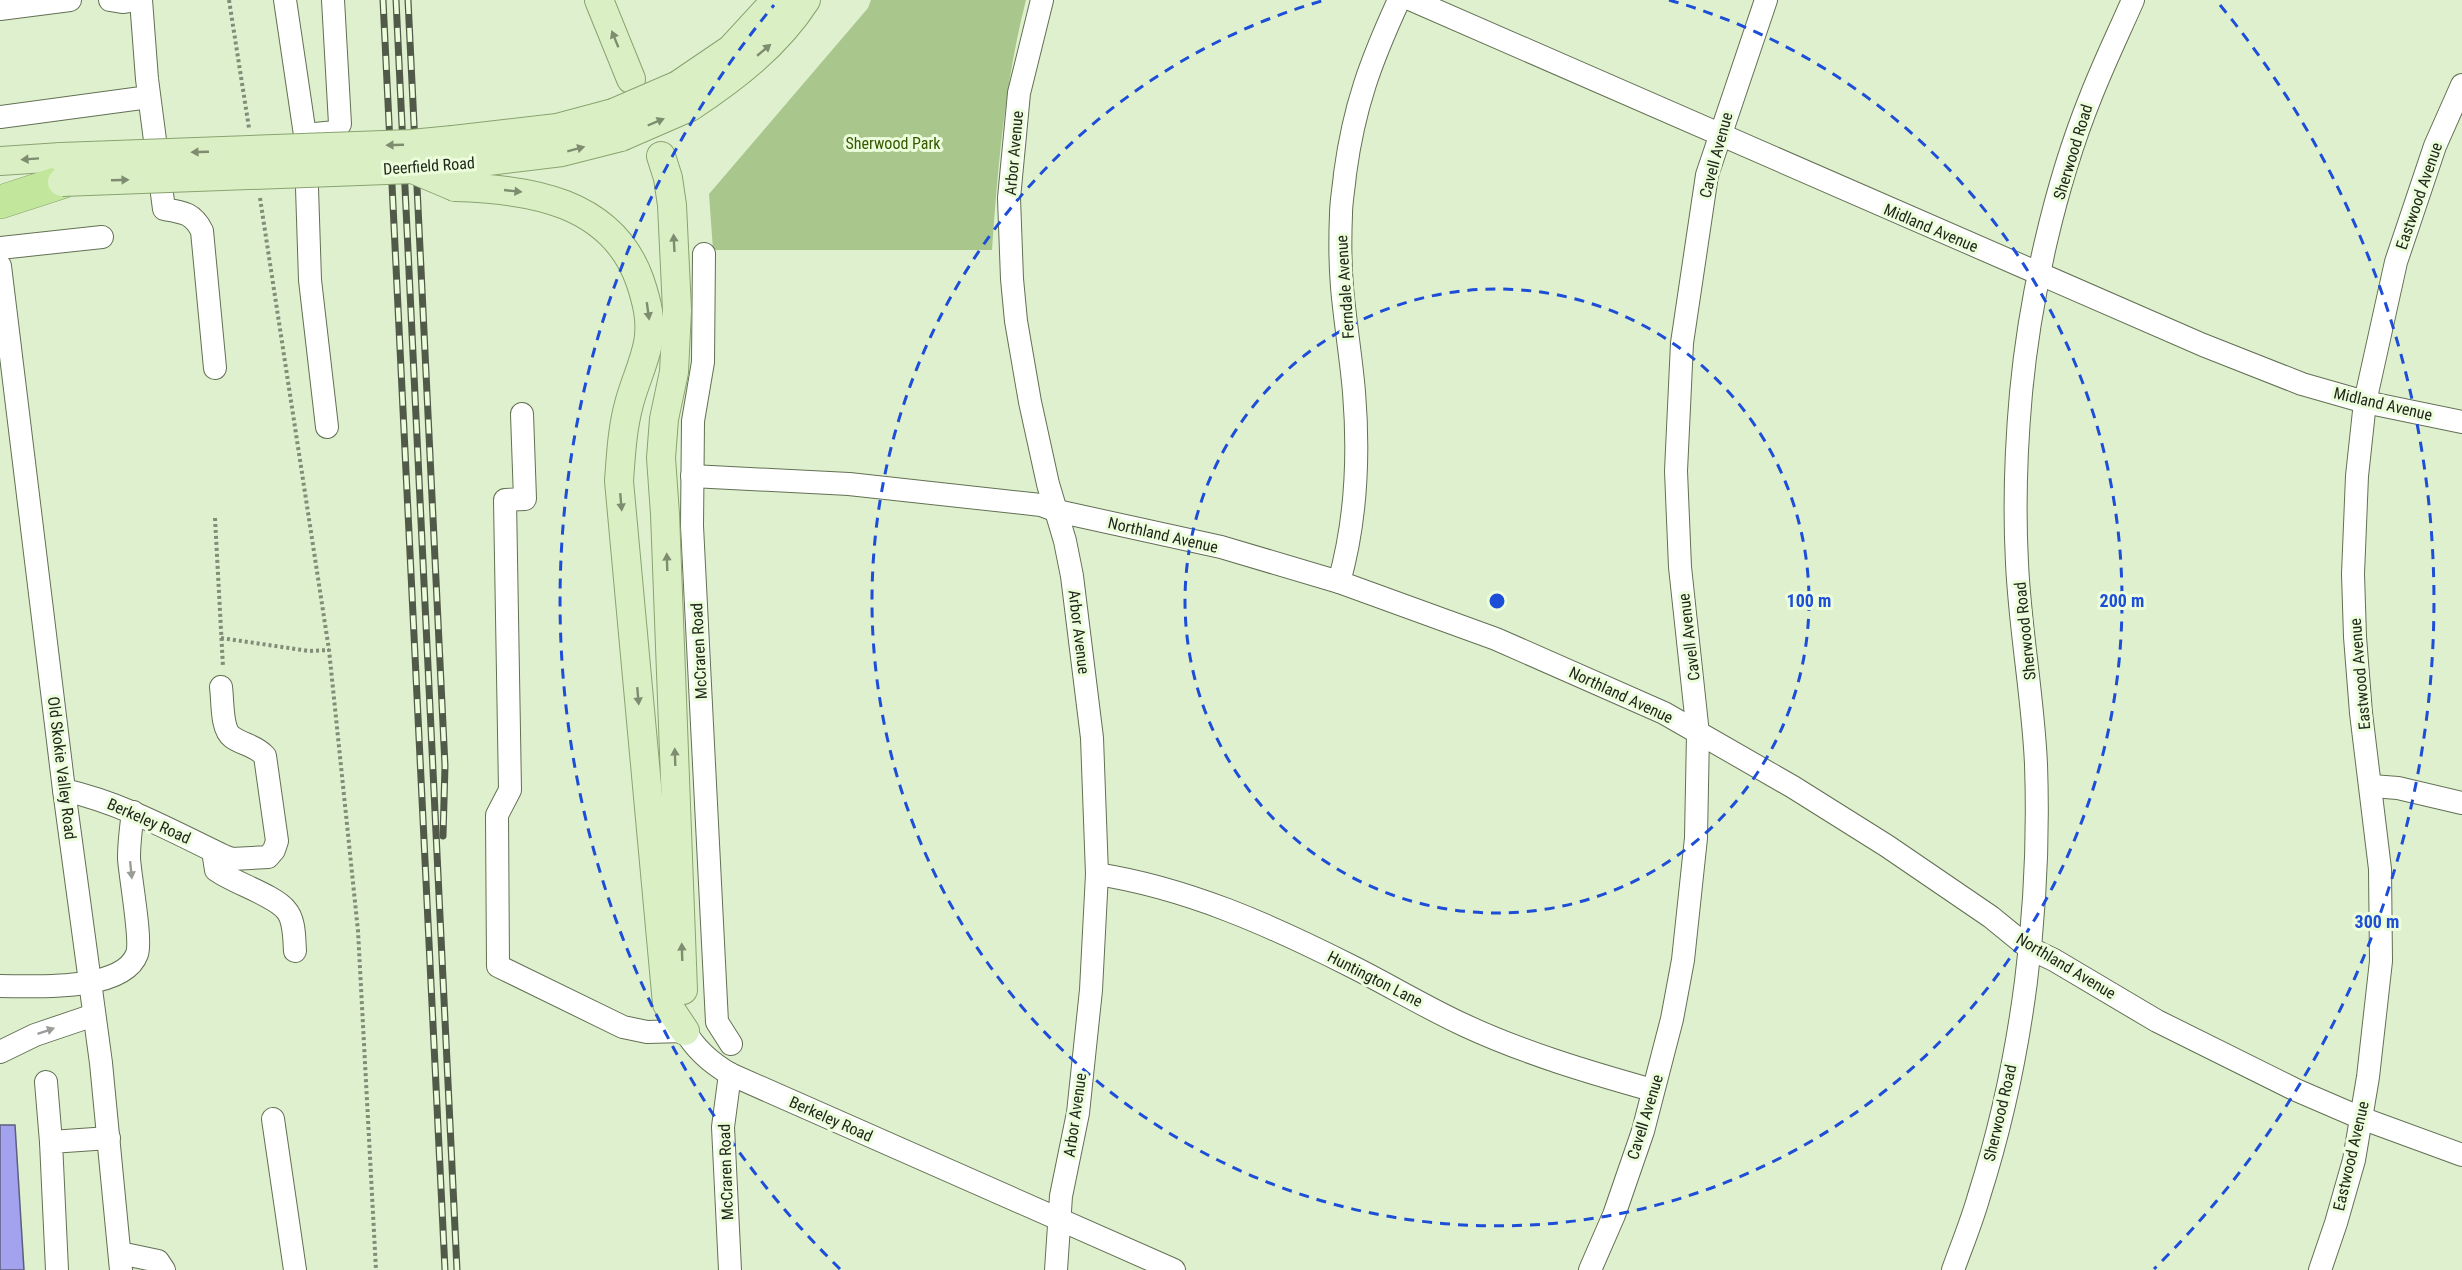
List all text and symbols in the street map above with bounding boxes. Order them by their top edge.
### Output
one-way arrow [610,30,620,48]
one-way arrow [756,44,771,57]
street label: Sherwood Road [2049,102,2097,202]
street label: Arbor Avenue [1001,110,1027,196]
street label: Cavell Avenue [1695,110,1737,200]
one-way arrow [647,117,665,127]
park label: Sherwood Park [845,134,941,153]
one-way arrow [385,140,404,149]
street label: Eastwood Avenue [2392,140,2446,252]
one-way arrow [567,143,585,153]
one-way arrow [190,147,209,156]
street label: Deerfield Road [383,153,475,179]
one-way arrow [21,154,40,164]
one-way arrow [111,175,130,184]
one-way arrow [504,186,523,196]
street label: Midland Avenue [1881,200,1981,256]
one-way arrow [669,233,678,252]
street label: Ferndale Avenue [1332,234,1358,340]
one-way arrow [643,301,652,320]
street label: Midland Avenue [2332,383,2434,425]
one-way arrow [616,492,626,511]
street label: Northland Avenue [1106,513,1220,557]
one-way arrow [663,553,672,572]
street label: Sherwood Road [2010,581,2040,681]
street label: Arbor Avenue [1064,589,1094,675]
text: 100 m [1787,590,1831,611]
text: 200 m [2100,590,2144,611]
centre of rings [1487,591,1507,611]
street label: Cavell Avenue [1674,592,1704,682]
street label: McCraren Road [687,602,711,700]
street label: Eastwood Avenue [2346,617,2374,731]
street label: Northland Avenue [1566,663,1676,727]
one-way arrow [633,686,643,705]
street label: Old Skokie Valley Road [44,695,80,841]
one-way arrow [670,748,679,767]
street label: Berkeley Road [104,794,194,848]
one-way arrow [126,860,136,879]
text: 300 m [2355,911,2399,932]
street label: Northland Avenue [2013,929,2119,1003]
one-way arrow [677,942,686,961]
street label: Huntington Lane [1324,947,1426,1011]
one-way arrow [37,1026,55,1035]
street label: Sherwood Road [1980,1063,2020,1163]
street label: Arbor Avenue [1060,1072,1090,1158]
street label: Cavell Avenue [1623,1072,1667,1162]
street label: Berkeley Road [786,1092,876,1146]
street label: Eastwood Avenue [2329,1099,2373,1213]
street label: McCraren Road [715,1123,737,1221]

